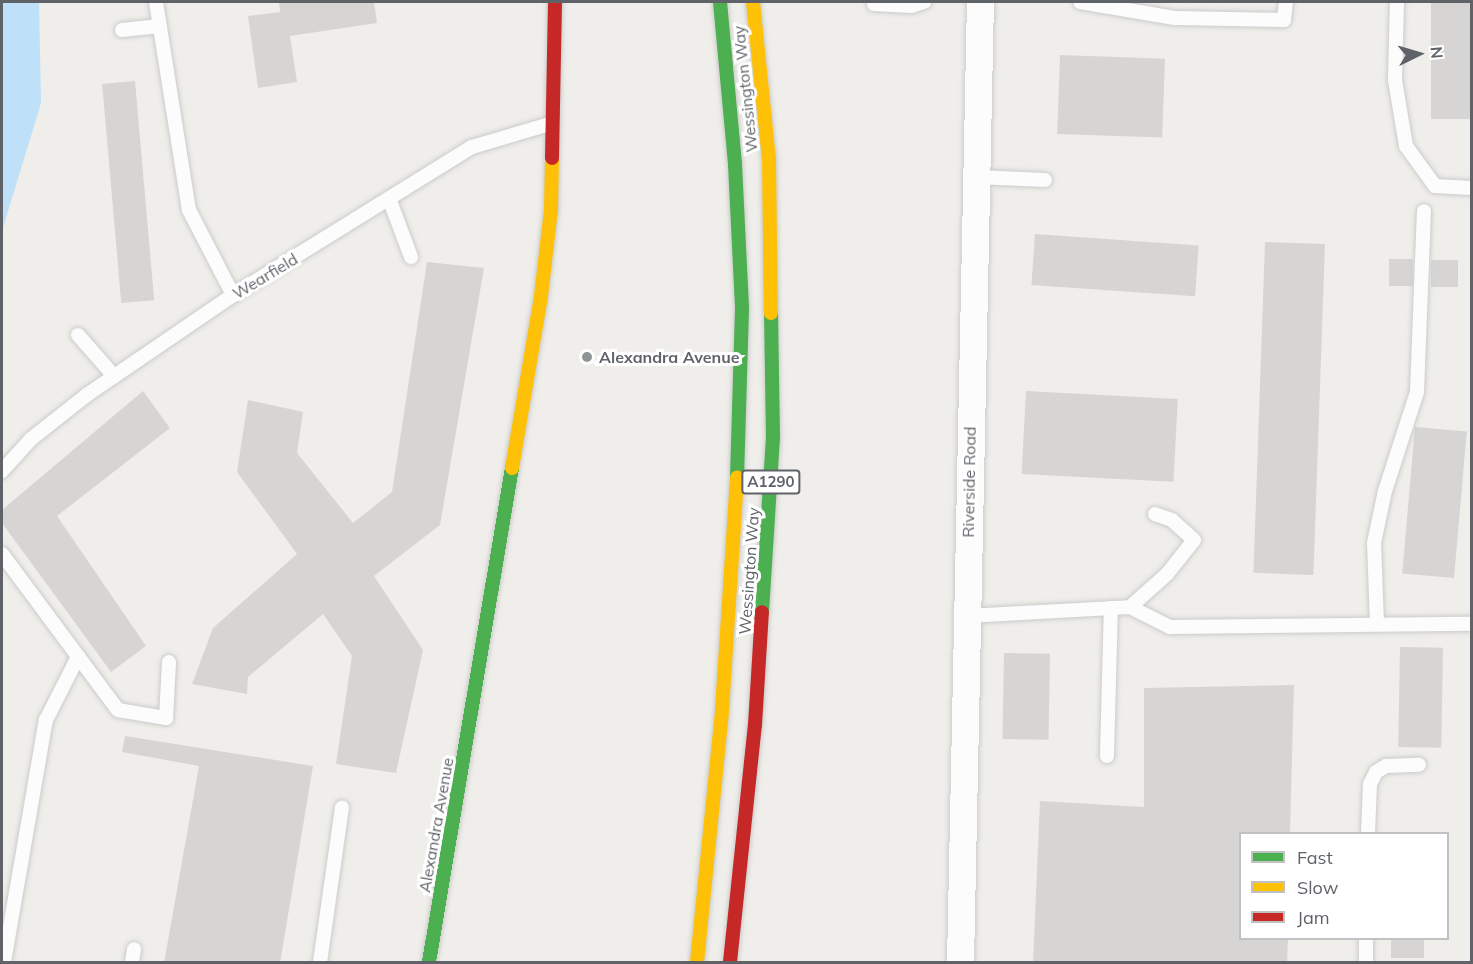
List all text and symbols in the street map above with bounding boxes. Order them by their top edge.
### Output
north arrow [1389,24,1449,84]
street label: Wessington Way [729,25,761,153]
text: N [1426,46,1447,59]
street label: Wearfield [229,249,301,303]
place label: Alexandra Avenue [599,347,739,367]
marker: Alexandra Avenue [580,350,594,364]
street label: Riverside Road [958,426,980,538]
road number: A1290 [741,470,801,494]
street label: Wessington Way [735,507,763,635]
street label: Alexandra Avenue [415,756,457,894]
legend [1239,832,1449,940]
text: Fast [1297,846,1333,869]
text: Slow [1297,876,1338,899]
text: Jam [1297,906,1330,929]

